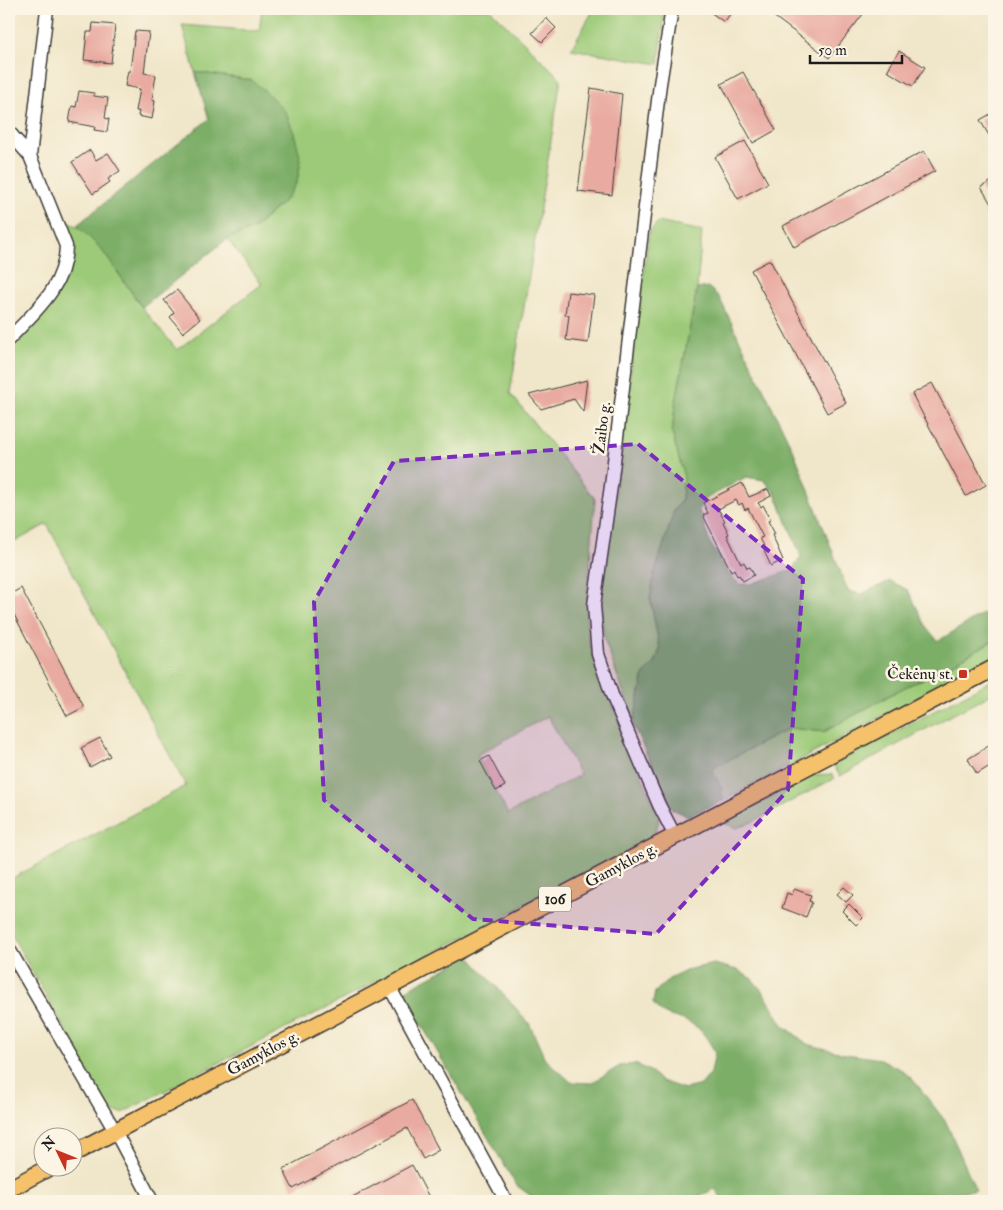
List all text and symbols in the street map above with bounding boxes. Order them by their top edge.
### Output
scale bar [810,32,903,64]
text: 50 m [818,41,847,60]
street label: Žaibo g. [588,401,615,455]
place label: Čekėnų st. [887,663,953,684]
marker: Čekėnų st. [957,668,969,680]
street label: Gamyklos g. [582,838,660,892]
road number: 106 [539,886,571,912]
street label: Gamyklos g. [224,1026,302,1080]
north arrow [32,1128,82,1178]
text: N [38,1133,60,1155]

